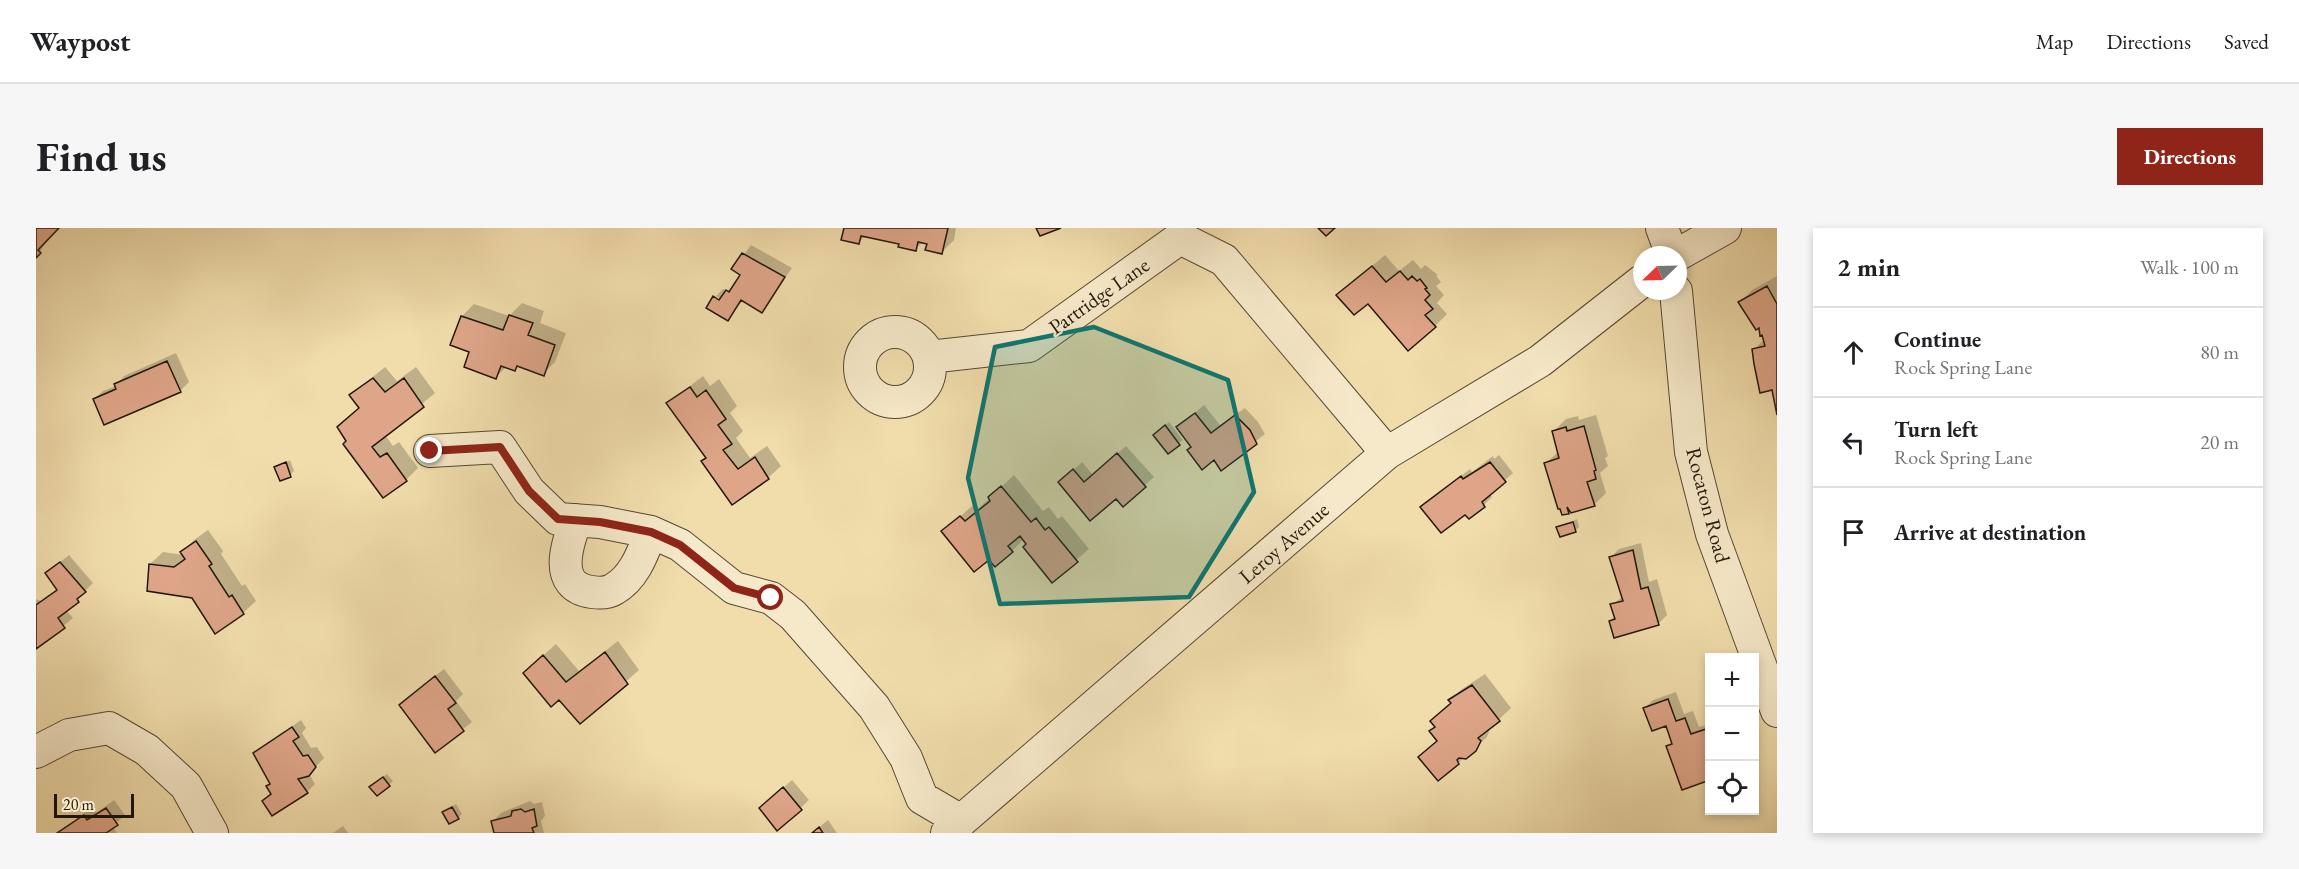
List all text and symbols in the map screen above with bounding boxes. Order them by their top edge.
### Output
text: Waypost [30,23,131,59]
text: Map [2036,28,2073,55]
text: Directions [2106,28,2191,55]
text: Saved [2224,28,2269,55]
button: Directions [2117,128,2263,185]
text: Find us [36,129,167,184]
north arrow [1633,246,1687,300]
text: 2 min [1837,250,1900,284]
street label: Partridge Lane [1043,251,1154,340]
text: Walk · 100 m [2140,254,2239,280]
text: Continue [1894,325,1981,354]
icon: ahead [1837,336,1870,369]
text: 80 m [2200,339,2239,365]
text: Rock Spring Lane [1894,354,2032,380]
text: Turn left [1894,415,1978,444]
icon: left [1837,426,1870,459]
text: 20 m [2200,429,2239,455]
route end [416,437,442,463]
street label: Rocaton Road [1680,444,1737,566]
text: Rock Spring Lane [1894,444,2032,470]
street label: Leroy Avenue [1233,496,1334,589]
icon: arrive [1837,516,1870,549]
text: Arrive at destination [1894,518,2086,547]
route start [757,584,783,610]
map controls [1705,653,1759,815]
button: + [1705,653,1759,707]
button: − [1705,707,1759,761]
button: locate [1705,761,1759,815]
scale bar [54,791,134,818]
text: 20 m [63,794,94,815]

